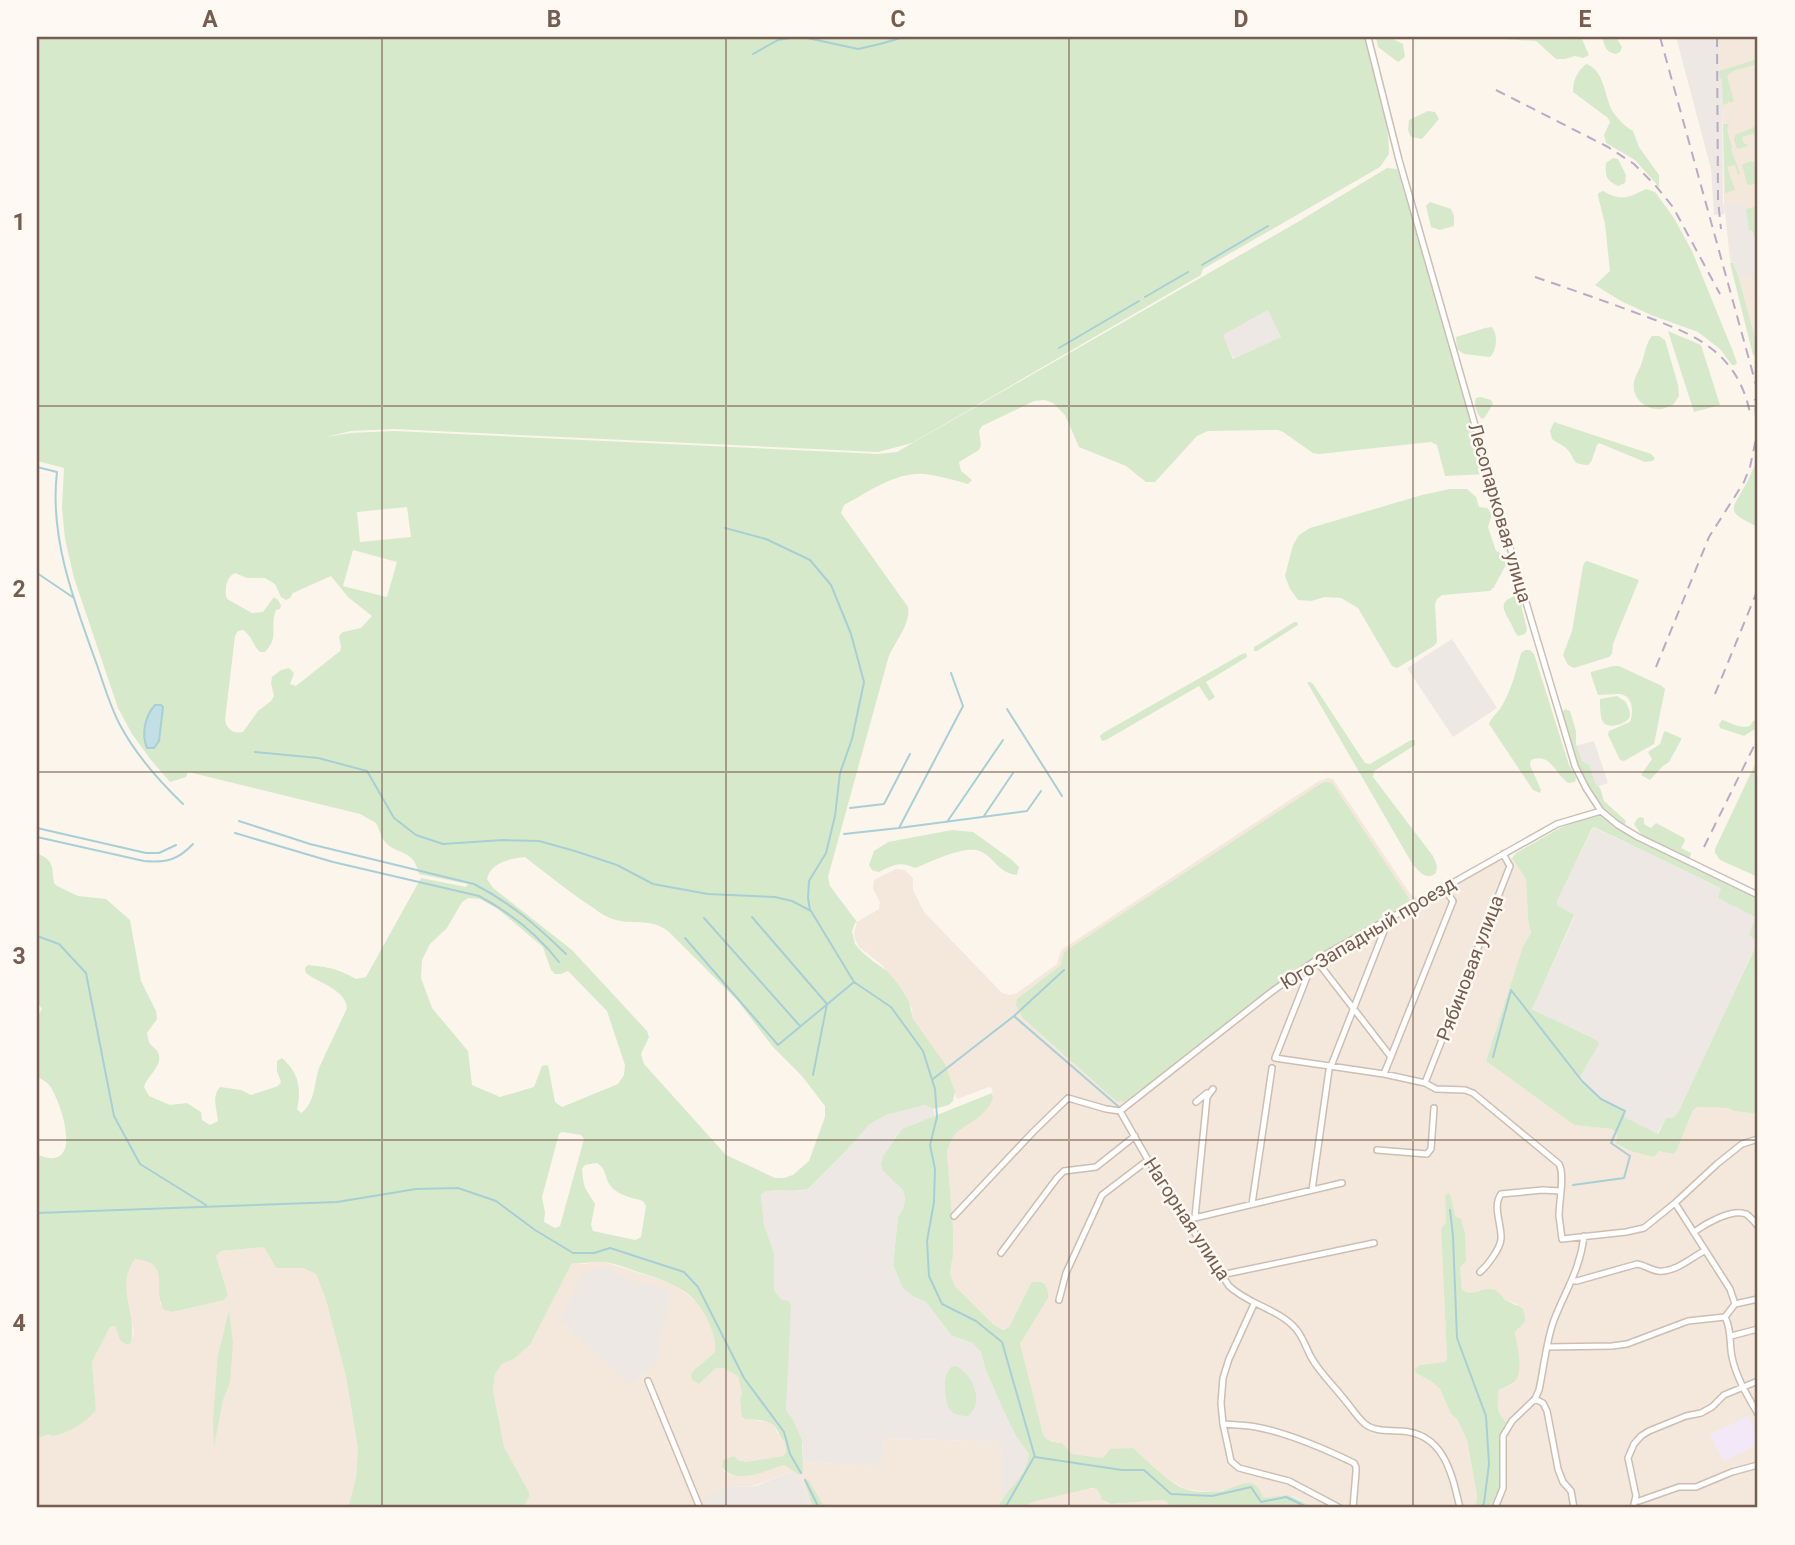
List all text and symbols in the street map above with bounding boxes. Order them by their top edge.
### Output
text: A [202,6,218,33]
text: B [547,6,561,33]
text: C [890,6,906,33]
text: D [1234,6,1248,33]
text: E [1579,6,1592,33]
text: 1 [12,209,26,236]
street label: Лесопарковая улица [1463,421,1537,605]
text: 2 [12,576,26,603]
street label: Юго-Западный проезд [1276,872,1460,994]
street label: Рябиновая улица [1432,892,1508,1044]
text: 3 [12,943,26,970]
street label: Нагорная улица [1139,1153,1235,1285]
text: 4 [12,1310,26,1337]

